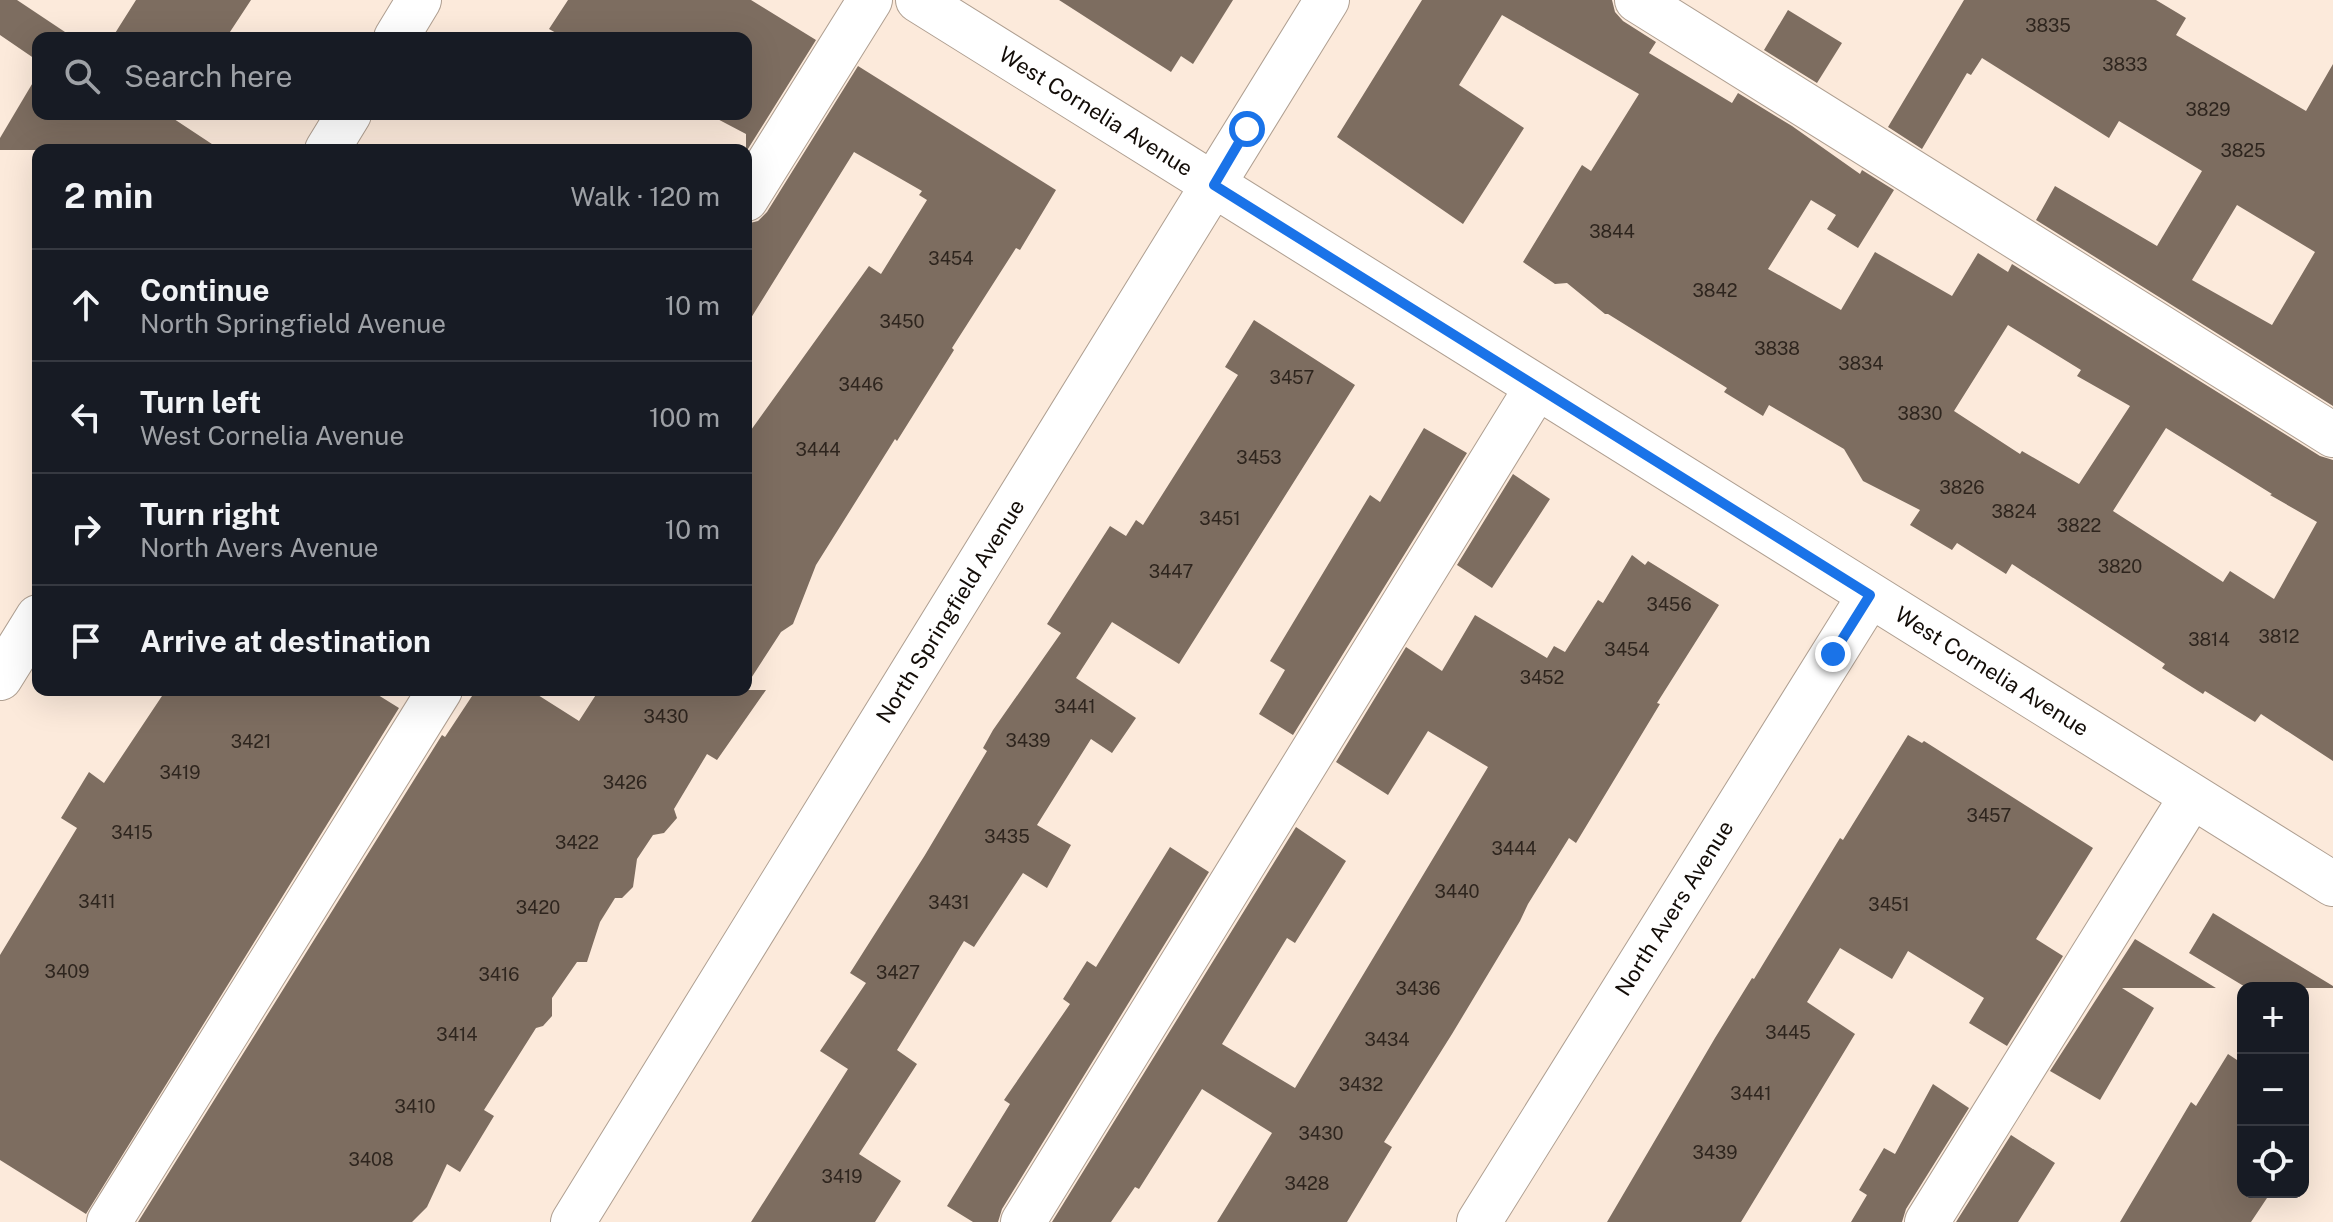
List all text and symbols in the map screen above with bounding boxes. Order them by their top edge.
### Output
house number: 3835 [2025,15,2071,36]
search box [32,32,752,120]
street label: West Cornelia Avenue [994,41,1198,181]
icon: search [60,54,104,98]
house number: 3833 [2102,54,2148,75]
text: Search here [124,58,292,94]
house number: 3829 [2186,99,2230,120]
route start [1229,111,1265,147]
house number: 3825 [2220,140,2266,161]
text: 2 min [64,176,153,216]
text: Walk · 120 m [570,181,720,212]
house number: 3844 [1589,221,1635,242]
house number: 3454 [928,248,974,269]
text: Continue [140,272,270,308]
house number: 3842 [1693,280,1737,301]
icon: ahead [64,283,108,327]
text: 10 m [665,290,720,321]
text: North Springfield Avenue [140,308,446,339]
house number: 3450 [879,311,925,332]
house number: 3838 [1754,338,1800,359]
house number: 3834 [1838,353,1884,374]
house number: 3457 [1270,367,1314,388]
house number: 3446 [838,374,884,395]
text: Turn left [140,384,261,420]
icon: left [64,395,108,439]
text: 100 m [649,402,720,433]
house number: 3830 [1898,403,1943,424]
text: West Cornelia Avenue [140,420,404,451]
house number: 3444 [795,439,841,460]
house number: 3453 [1236,447,1282,468]
house number: 3826 [1940,477,1984,498]
street label: North Springfield Avenue [870,494,1030,728]
text: Turn right [140,496,280,532]
house number: 3824 [1992,501,2036,522]
icon: right [64,507,108,551]
house number: 3451 [1199,508,1241,529]
text: 10 m [665,514,720,545]
house number: 3822 [2057,515,2101,536]
text: North Avers Avenue [140,532,379,563]
house number: 3820 [2098,556,2142,577]
house number: 3447 [1149,561,1193,582]
house number: 3456 [1646,594,1692,615]
street label: West Cornelia Avenue [1890,601,2094,741]
icon: arrive [64,619,108,663]
text: Arrive at destination [140,623,431,659]
house number: 3812 [2259,626,2299,647]
house number: 3814 [2188,629,2230,650]
route end [1815,636,1851,672]
house number: 3454 [1604,639,1650,660]
house number: 3452 [1520,667,1564,688]
house number: 3441 [1054,696,1096,717]
house number: 3430 [644,706,688,727]
house number: 3439 [1005,730,1051,751]
house number: 3421 [231,731,271,752]
house number: 3419 [159,762,201,783]
house number: 3426 [603,772,647,793]
house number: 3457 [1967,805,2011,826]
street label: North Avers Avenue [1609,816,1739,1000]
house number: 3415 [111,822,153,843]
house number: 3435 [984,826,1030,847]
house number: 3422 [555,832,599,853]
house number: 3444 [1491,838,1537,859]
house number: 3440 [1435,881,1479,902]
house number: 3411 [78,891,116,912]
house number: 3431 [928,892,970,913]
house number: 3451 [1868,894,1910,915]
house number: 3420 [516,897,560,918]
house number: 3409 [45,961,89,982]
house number: 3427 [876,962,920,983]
house number: 3416 [478,964,520,985]
house number: 3436 [1395,978,1441,999]
map controls [2237,982,2309,1198]
button: + [2237,982,2309,1054]
house number: 3445 [1765,1022,1811,1043]
house number: 3414 [436,1024,478,1045]
house number: 3434 [1364,1029,1410,1050]
button: − [2237,1054,2309,1126]
house number: 3432 [1339,1074,1383,1095]
house number: 3441 [1730,1083,1772,1104]
house number: 3410 [395,1096,435,1117]
house number: 3430 [1299,1123,1343,1144]
button: locate [2237,1126,2309,1198]
house number: 3439 [1692,1142,1738,1163]
house number: 3408 [348,1149,394,1170]
house number: 3419 [821,1166,863,1187]
house number: 3428 [1284,1173,1330,1194]

